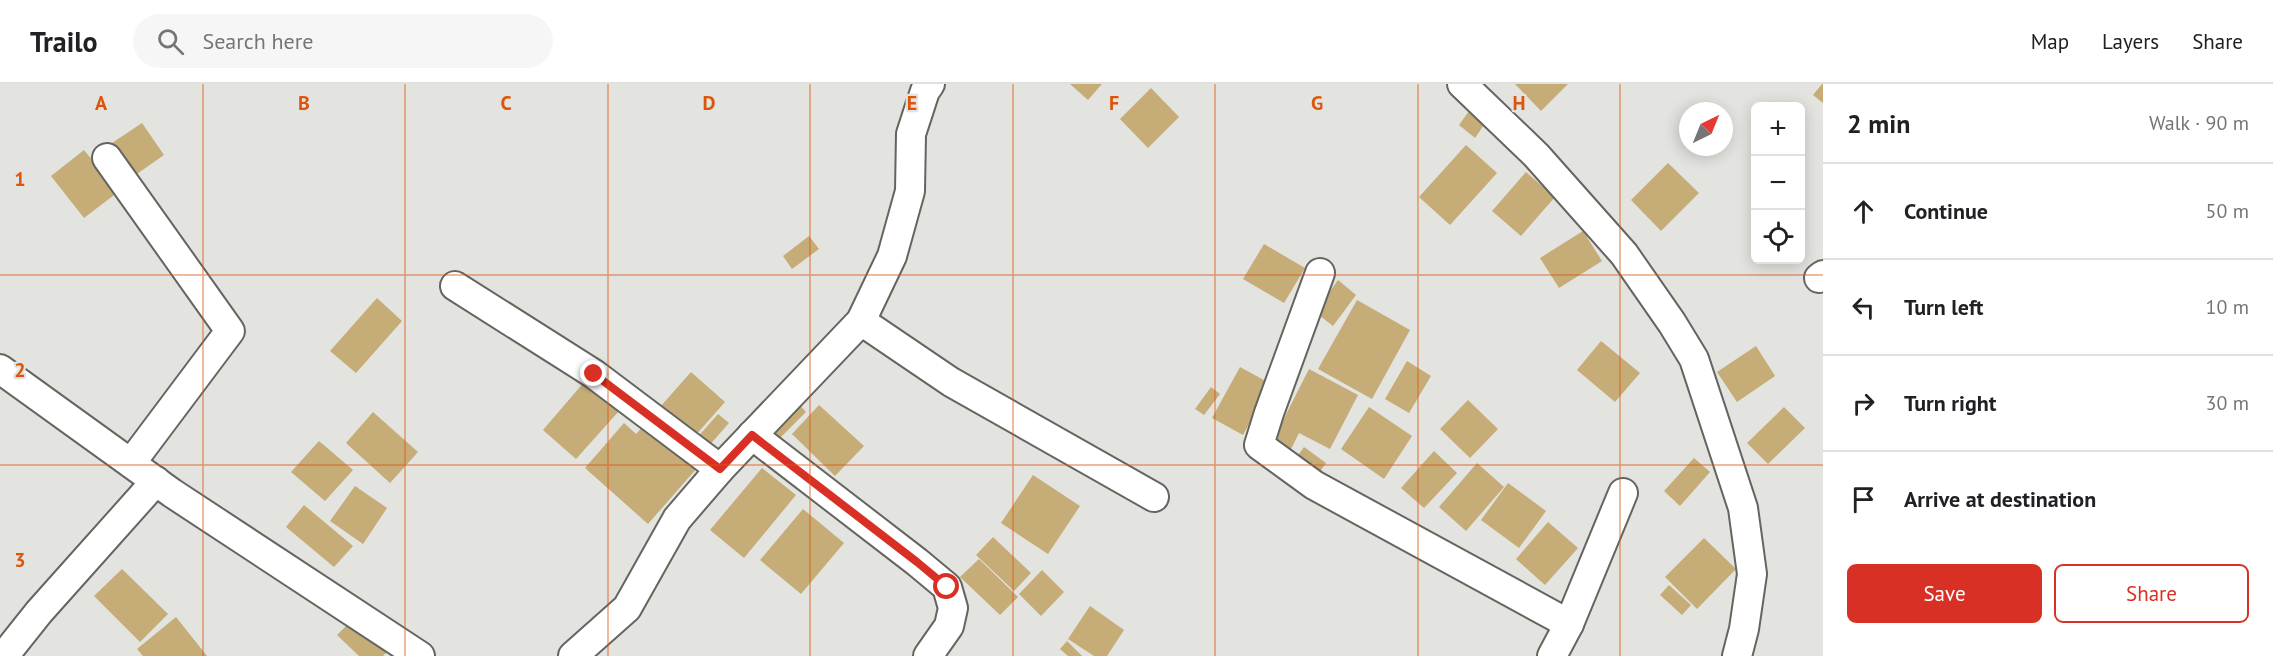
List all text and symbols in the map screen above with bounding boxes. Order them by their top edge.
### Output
search box [133,14,553,68]
text: Trailo [30,23,97,60]
icon: search [154,25,187,58]
text: Search here [202,27,313,55]
text: Map [2031,28,2069,55]
text: Layers [2102,28,2159,55]
text: Share [2192,28,2243,55]
text: A [95,90,108,116]
text: B [298,90,310,116]
text: C [500,90,512,116]
text: D [703,90,716,116]
text: E [907,90,917,116]
text: F [1109,90,1119,116]
text: G [1311,90,1323,116]
text: H [1512,90,1526,116]
north arrow [1679,102,1733,156]
map controls [1751,102,1805,264]
button: + [1751,102,1805,156]
text: 2 min [1847,107,1910,140]
text: Walk · 90 m [2149,110,2249,136]
button: − [1751,156,1805,210]
text: 1 [14,166,26,192]
icon: ahead [1847,195,1880,228]
text: Continue [1904,197,1988,225]
text: 50 m [2206,198,2249,224]
button: locate [1751,210,1805,264]
icon: left [1847,291,1880,324]
text: Turn left [1904,293,1984,321]
text: 10 m [2206,294,2249,320]
text: 2 [14,357,26,383]
route end [580,360,606,386]
icon: right [1847,387,1880,420]
text: Turn right [1904,389,1996,417]
text: 30 m [2206,390,2249,416]
icon: arrive [1847,483,1880,516]
text: Arrive at destination [1904,485,2096,513]
text: 3 [14,547,26,573]
button: Save [1847,564,2042,623]
button: Share [2054,564,2249,623]
route start [933,573,959,599]

